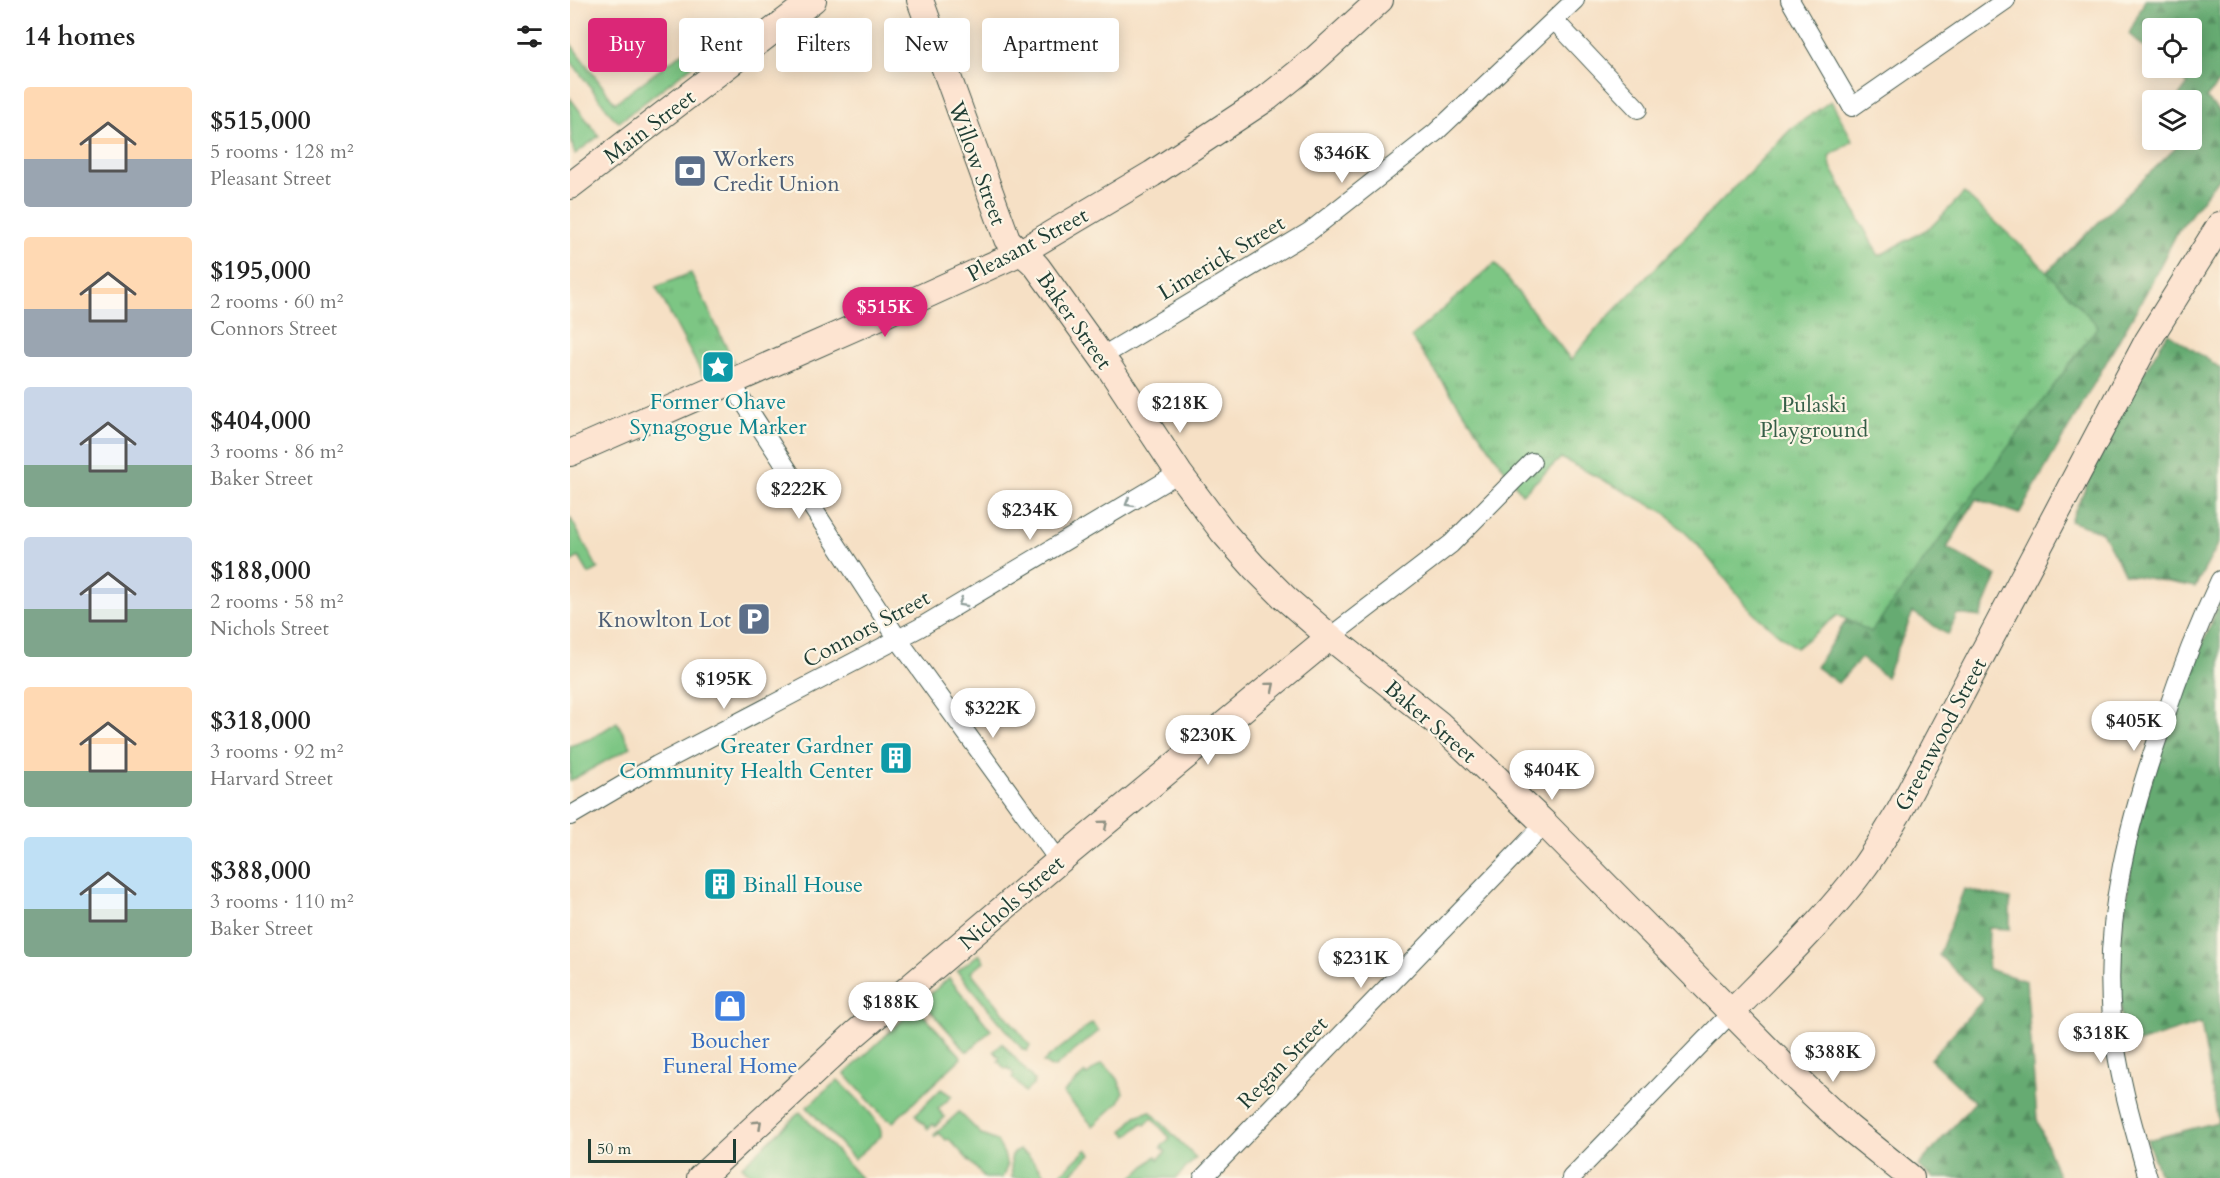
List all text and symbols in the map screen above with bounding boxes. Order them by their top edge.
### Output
chip: Buy [588,18,667,72]
chip: Rent [679,18,764,72]
chip: Filters [776,18,872,72]
chip: New [884,18,970,72]
chip: Apartment [982,18,1119,72]
map controls [2142,18,2202,150]
button: locate [2142,18,2202,78]
text: 14 homes [24,19,135,54]
icon: filters [513,20,546,53]
street label: Main Street [598,82,702,171]
button: layers [2142,90,2202,150]
street label: Willow Street [940,96,1013,230]
text: $515,000 [210,103,311,138]
icon: home [72,111,144,183]
pin: $346K [1300,133,1384,184]
text: 5 rooms · 128 m² [210,138,354,165]
text: $346K [1313,139,1371,166]
place label: Workers Credit Union [712,144,840,199]
bank icon: Workers Credit Union [672,153,708,189]
text: Pleasant Street [210,165,331,192]
street label: Pleasant Street [962,200,1093,289]
street label: Limerick Street [1153,208,1291,308]
text: $195,000 [210,253,311,288]
icon: home [72,261,144,333]
street label: Baker Street [1029,266,1119,376]
pin: $515K [843,287,927,338]
text: 2 rooms · 60 m² [210,288,343,315]
text: $515K [856,293,914,320]
text: Connors Street [210,315,337,342]
place icon: Former Ohave Synagogue Marker [700,349,736,385]
pin: $218K [1138,383,1222,434]
place label: Former Ohave Synagogue Marker [629,387,808,442]
text: $218K [1151,389,1209,416]
park label: Pulaski Playground [1760,390,1868,445]
text: $404,000 [210,403,311,438]
icon: home [72,411,144,483]
text: 3 rooms · 86 m² [210,438,343,465]
text: Baker Street [210,465,313,492]
pin: $222K [757,469,841,520]
text: $222K [770,475,828,502]
pin: $234K [988,490,1072,541]
one-way arrow [1125,495,1135,507]
text: $234K [1001,496,1059,523]
text: $188,000 [210,553,311,588]
icon: home [72,561,144,633]
street label: Connors Street [798,583,935,675]
text: 2 rooms · 58 m² [210,588,343,615]
one-way arrow [958,595,968,607]
parking icon: Knowlton Lot [736,601,772,637]
place label: Knowlton Lot [598,605,731,635]
text: Nichols Street [210,615,329,642]
street label: Greenwood Street [1888,652,1994,817]
pin: $195K [682,659,766,710]
text: $195K [695,665,753,692]
street label: Baker Street [1378,673,1483,770]
one-way arrow [1264,683,1275,694]
pin: $322K [951,688,1035,739]
text: $322K [964,694,1022,721]
pin: $405K [2092,701,2176,752]
text: $318,000 [210,703,311,738]
text: $405K [2105,707,2163,734]
icon: home [72,711,144,783]
pin: $230K [1166,715,1250,766]
text: $230K [1179,721,1237,748]
place label: Greater Gardner Community Health Center [619,731,874,786]
text: 3 rooms · 92 m² [210,738,343,765]
building icon: Greater Gardner Community Health Center [878,740,914,776]
pin: $404K [1510,750,1594,801]
text: $404K [1523,756,1581,783]
text: Harvard Street [210,765,333,792]
one-way arrow [1097,820,1108,831]
street label: Nichols Street [952,849,1071,957]
text: $388,000 [210,853,311,888]
icon: home [72,861,144,933]
building icon: Binall House [702,866,738,902]
place label: Binall House [743,870,863,900]
text: 3 rooms · 110 m² [210,888,354,915]
text: Baker Street [210,915,313,942]
pin: $231K [1319,938,1403,989]
text: $231K [1332,944,1390,971]
pin: $188K [849,982,933,1033]
shop icon: Boucher Funeral Home [712,988,748,1024]
text: $188K [862,988,920,1015]
street label: Regan Street [1231,1010,1335,1116]
pin: $318K [2059,1013,2143,1064]
text: $318K [2072,1019,2130,1046]
place label: Boucher Funeral Home [662,1026,798,1081]
pin: $388K [1791,1032,1875,1083]
text: $388K [1804,1038,1862,1065]
one-way arrow [752,1120,762,1131]
scale bar [588,1136,736,1164]
text: 50 m [597,1138,631,1160]

